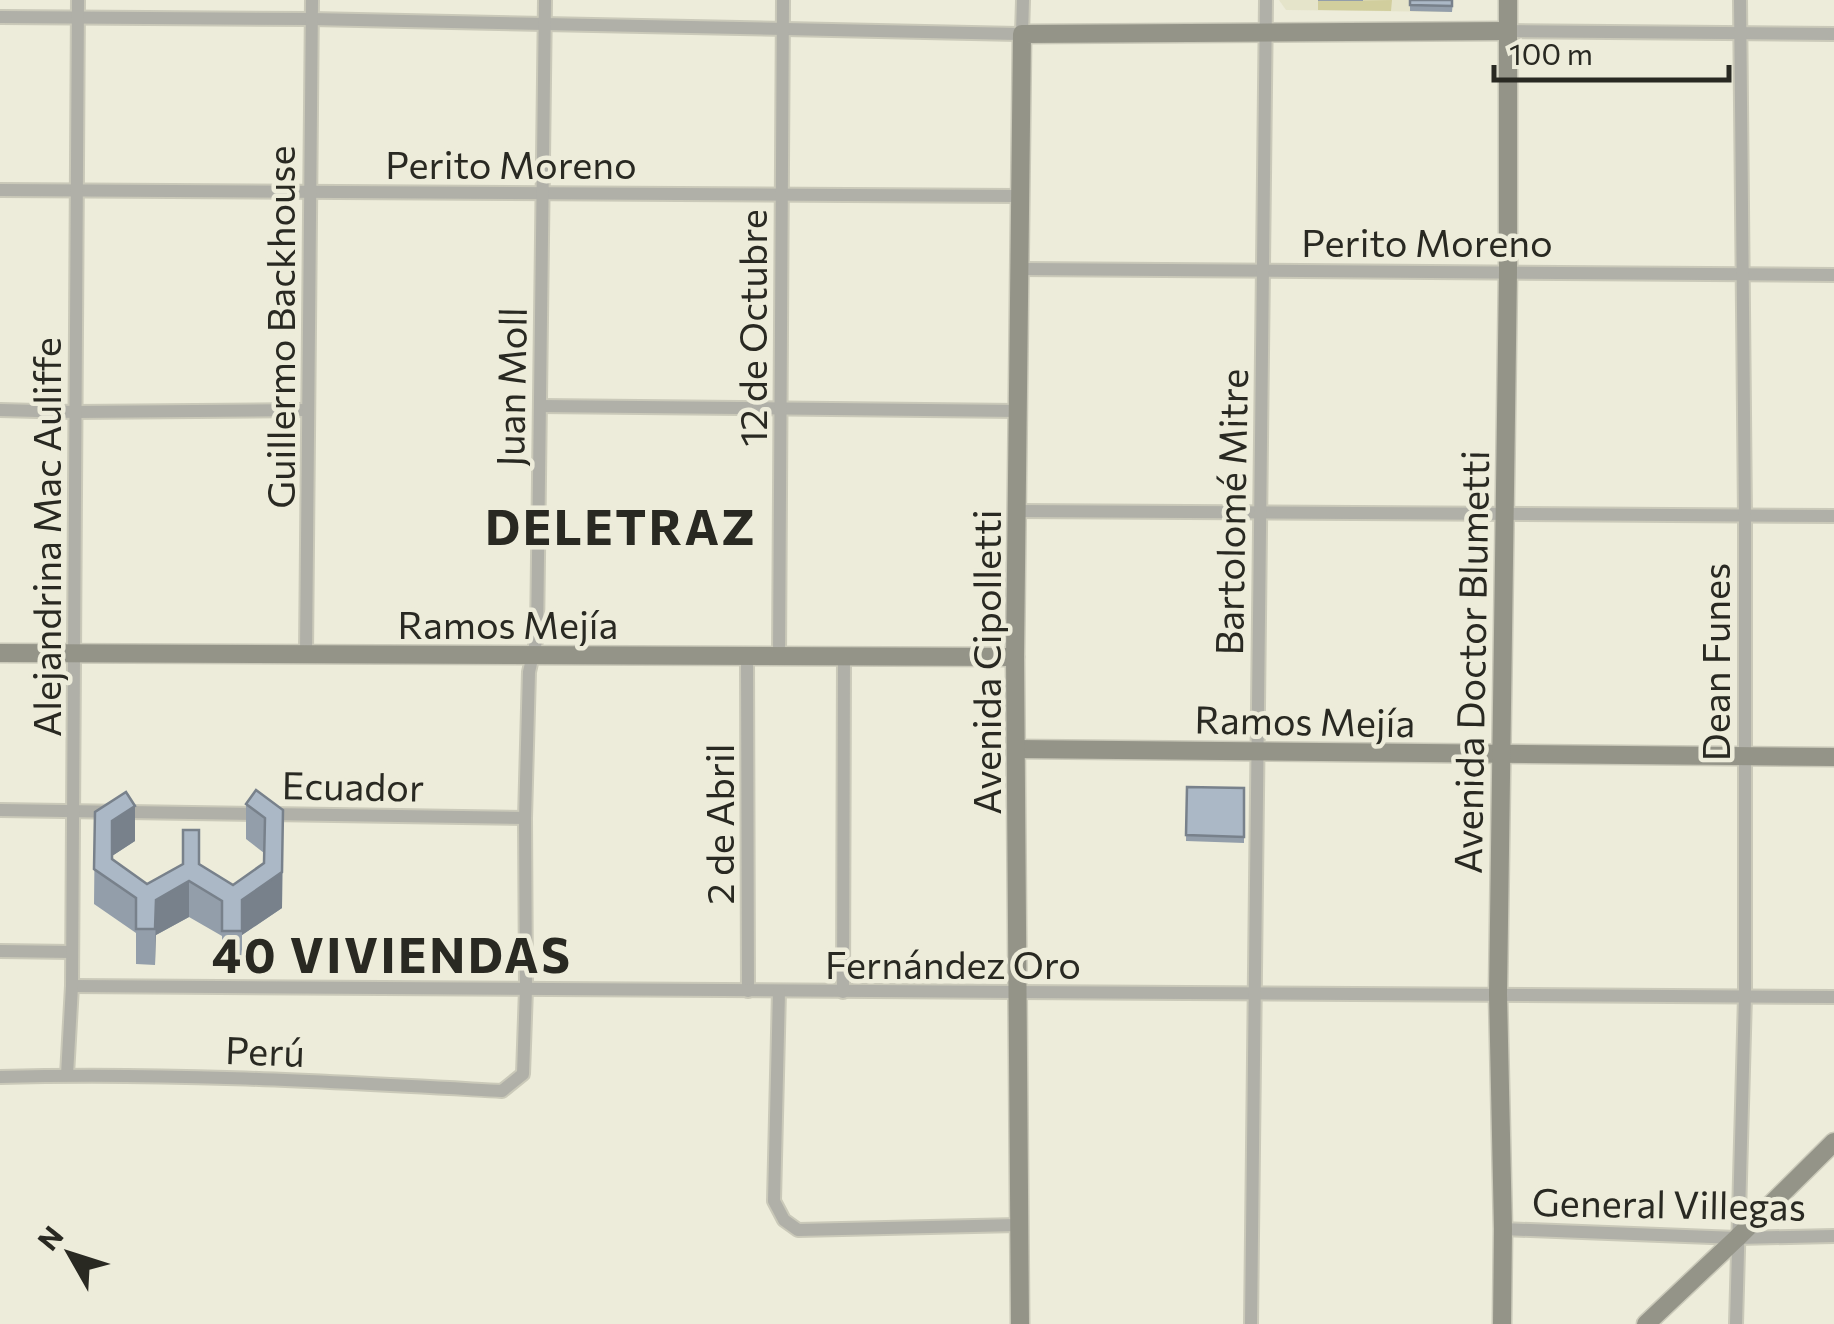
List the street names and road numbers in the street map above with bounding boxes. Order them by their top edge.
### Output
street label: Perito Moreno [385,140,637,187]
street label: Guillermo Backhouse [256,145,303,509]
street label: 12 de Octubre [728,209,775,447]
street label: Perito Moreno [1301,218,1553,265]
street label: Juan Moll [485,307,535,467]
street label: Alejandrina Mac Auliffe [22,337,69,737]
street label: Bartolomé Mitre [1204,368,1256,656]
street label: Avenida Doctor Blumetti [1443,450,1497,874]
street label: Avenida Cipolletti [962,509,1009,815]
street label: Dean Funes [1691,563,1738,761]
street label: Ramos Mejía [398,600,618,647]
street label: Ramos Mejía [1194,695,1416,745]
street label: 2 de Abril [695,744,742,904]
street label: Ecuador [281,760,425,810]
street label: Fernández Oro [825,940,1081,987]
street label: Perú [224,1025,306,1075]
street label: General Villegas [1532,1177,1806,1229]

